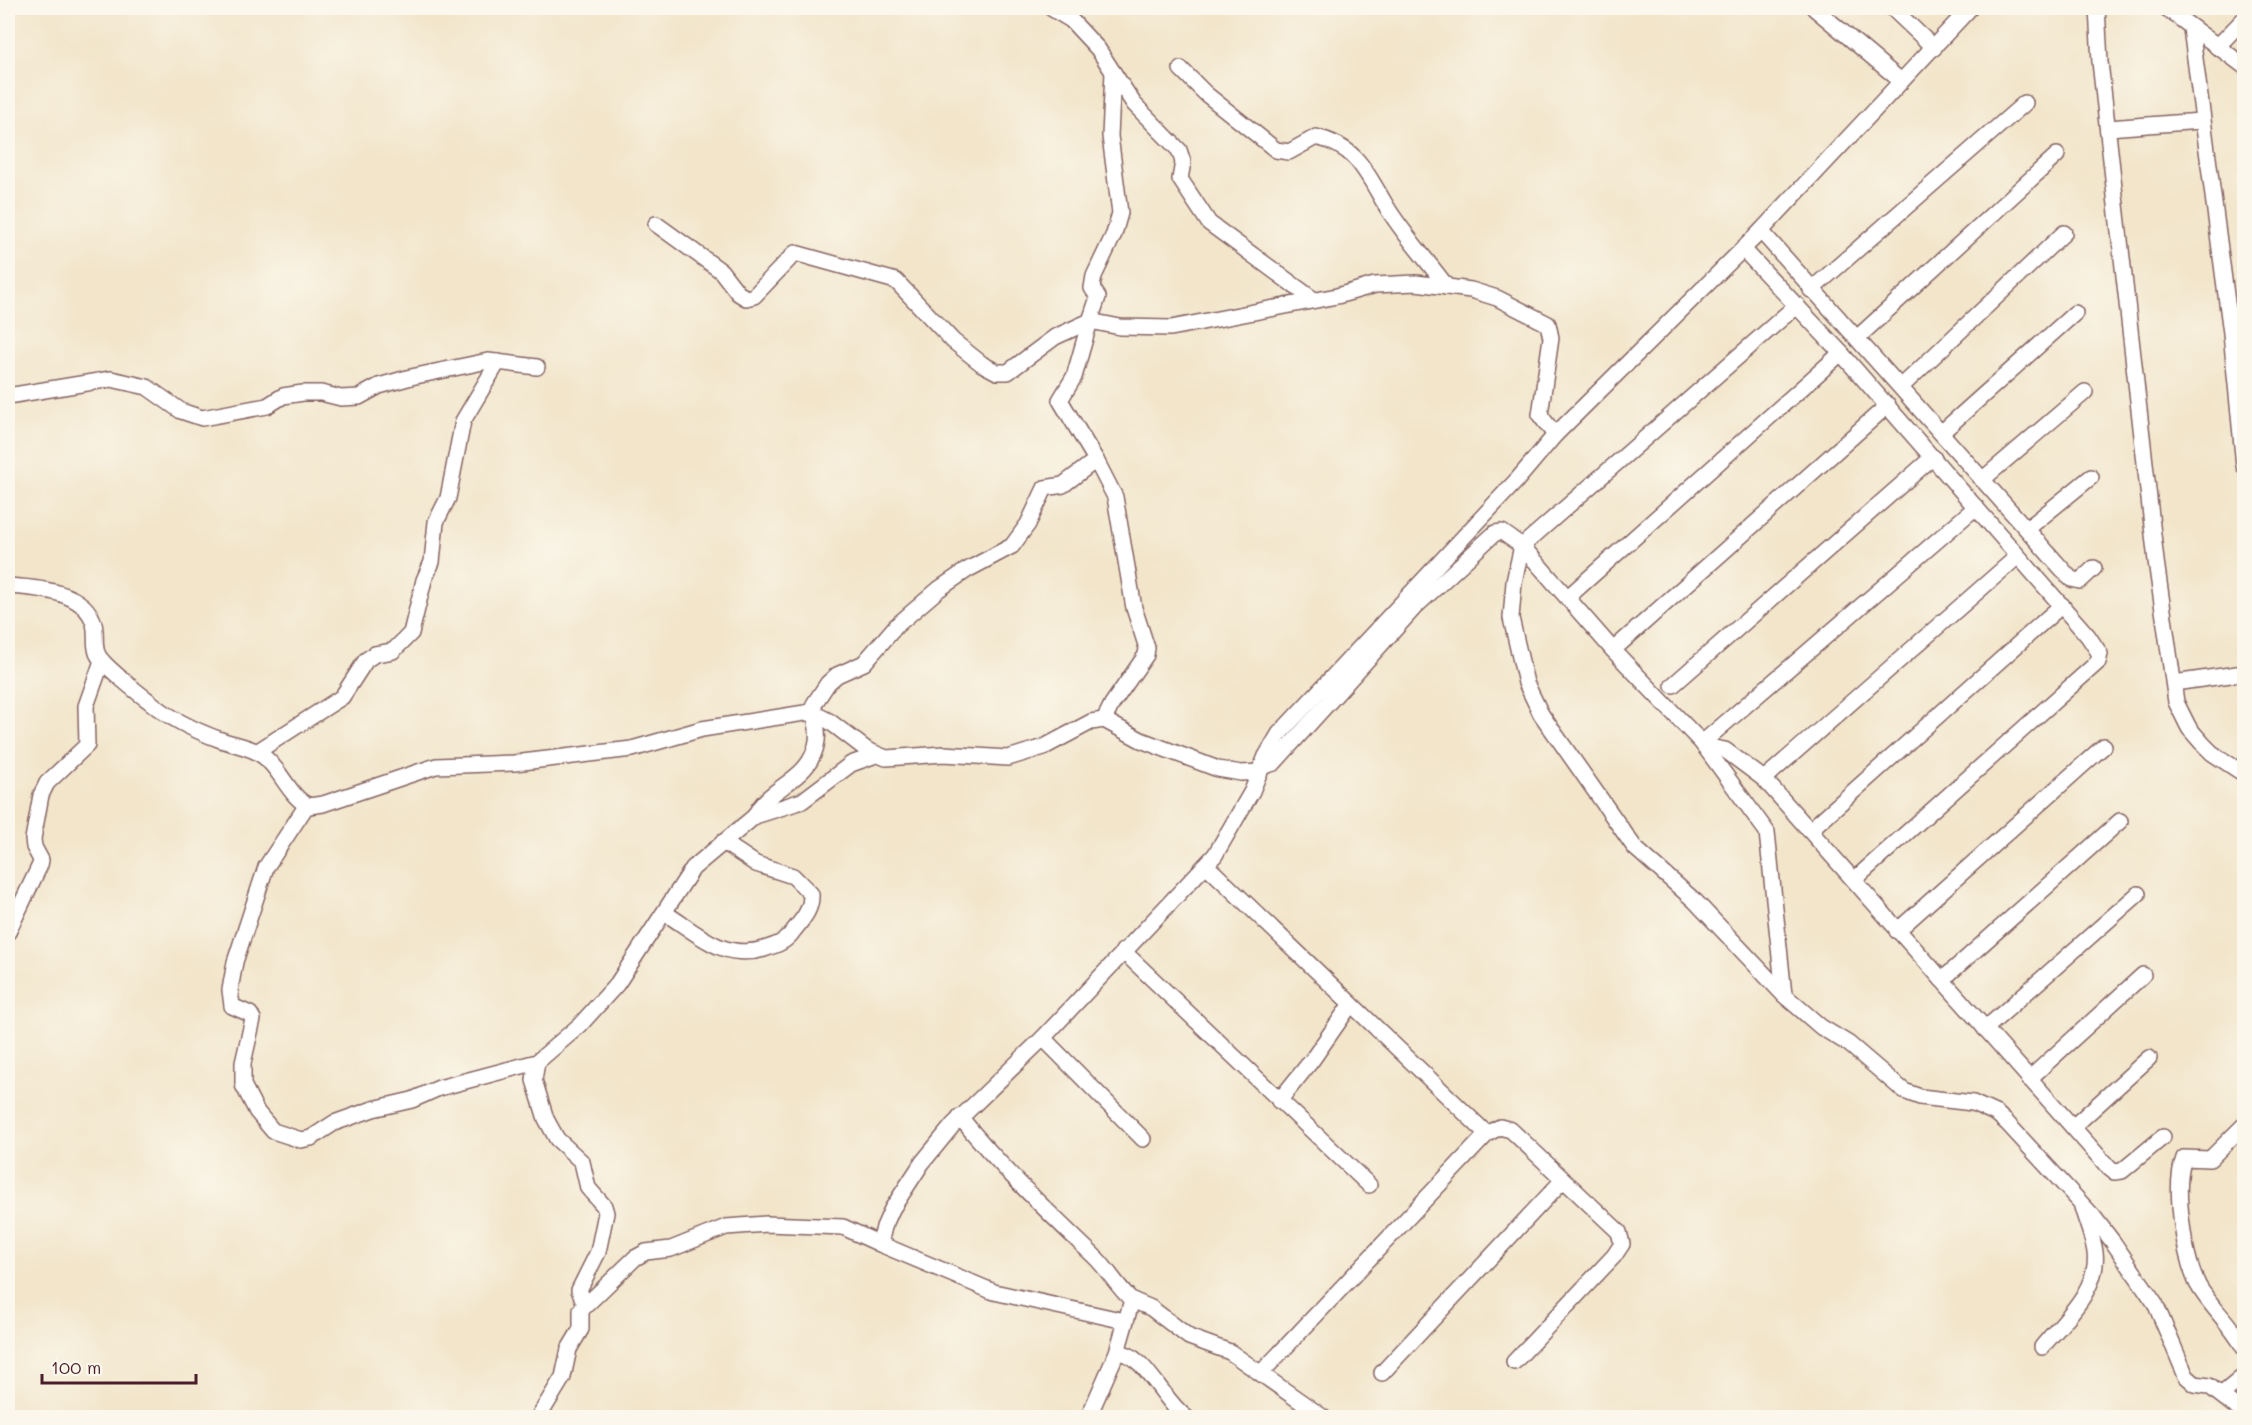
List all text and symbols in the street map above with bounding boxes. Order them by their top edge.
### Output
scale bar [42,1347,196,1385]
text: 100 m [51,1355,101,1379]

